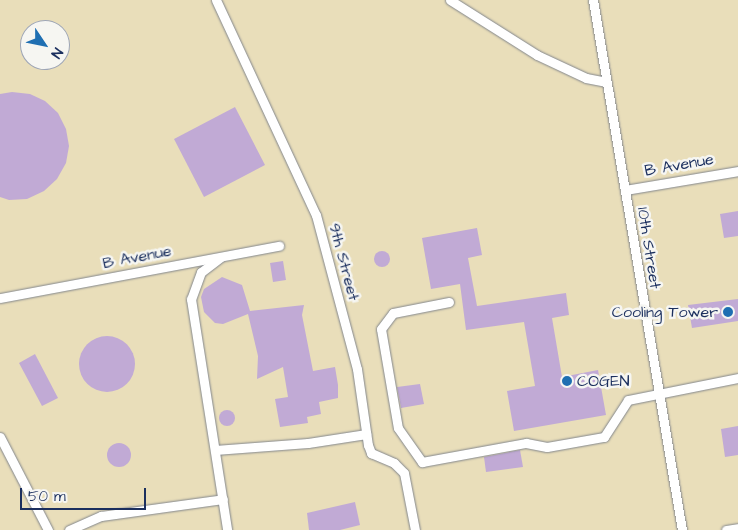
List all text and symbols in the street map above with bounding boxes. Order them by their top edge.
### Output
north arrow [20,20,70,70]
text: N [46,44,67,62]
street label: B Avenue [643,149,715,181]
street label: 10th Street [633,206,665,290]
street label: 9th Street [324,221,364,303]
street label: B Avenue [101,241,173,273]
place label: Cooling Tower [612,302,718,322]
marker: Cooling Tower [722,306,734,318]
place label: COGEN [577,371,630,391]
marker: COGEN [561,375,573,387]
scale bar [22,478,149,510]
text: 50 m [28,486,66,507]

